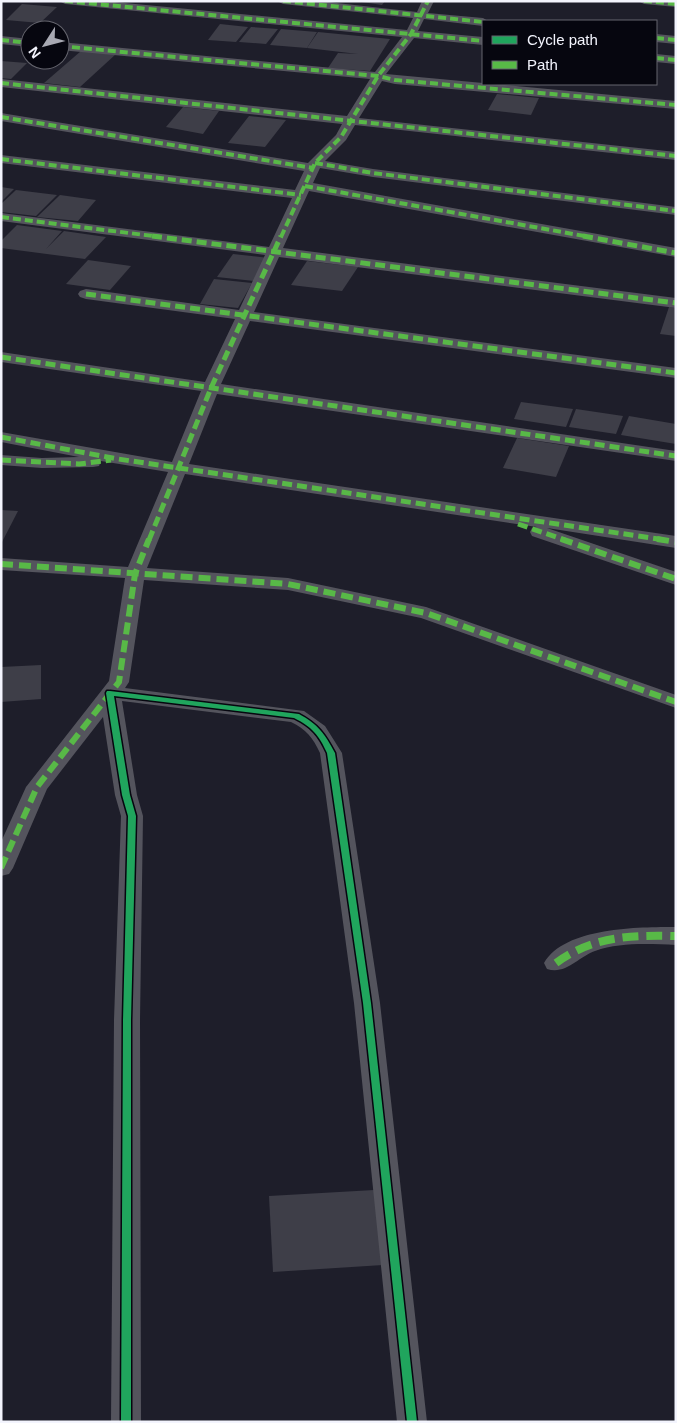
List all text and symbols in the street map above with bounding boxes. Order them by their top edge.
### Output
north arrow [20,20,70,70]
legend [482,20,657,85]
text: Cycle path [527,31,598,48]
text: N [25,44,44,61]
text: Path [527,56,558,73]

